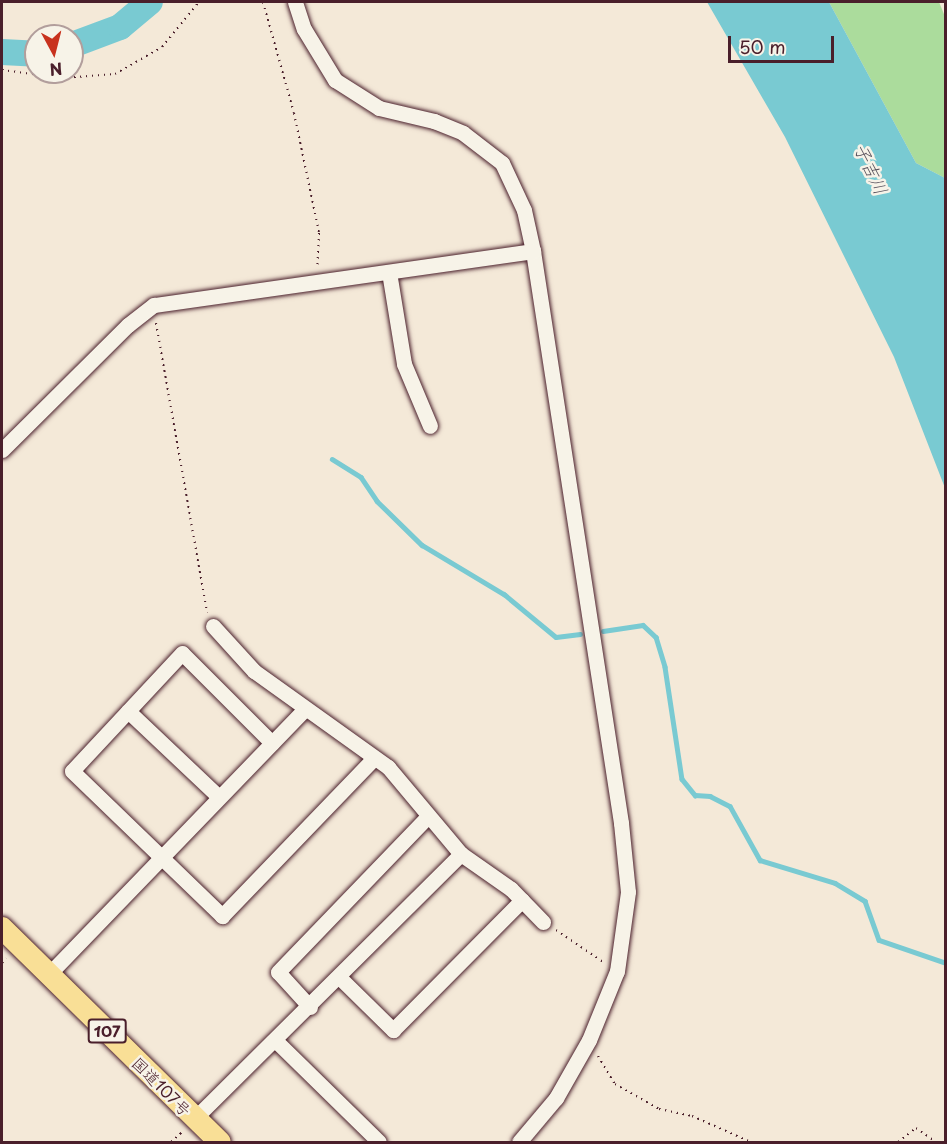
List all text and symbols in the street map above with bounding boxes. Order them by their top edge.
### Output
north arrow [24,24,84,84]
scale bar [731,24,838,62]
text: 50 m [739,33,786,60]
text: N [48,57,64,83]
water label: 子吉川 [850,140,892,198]
road number: 107 [88,1019,126,1043]
street label: 国道107号 [129,1053,195,1119]

